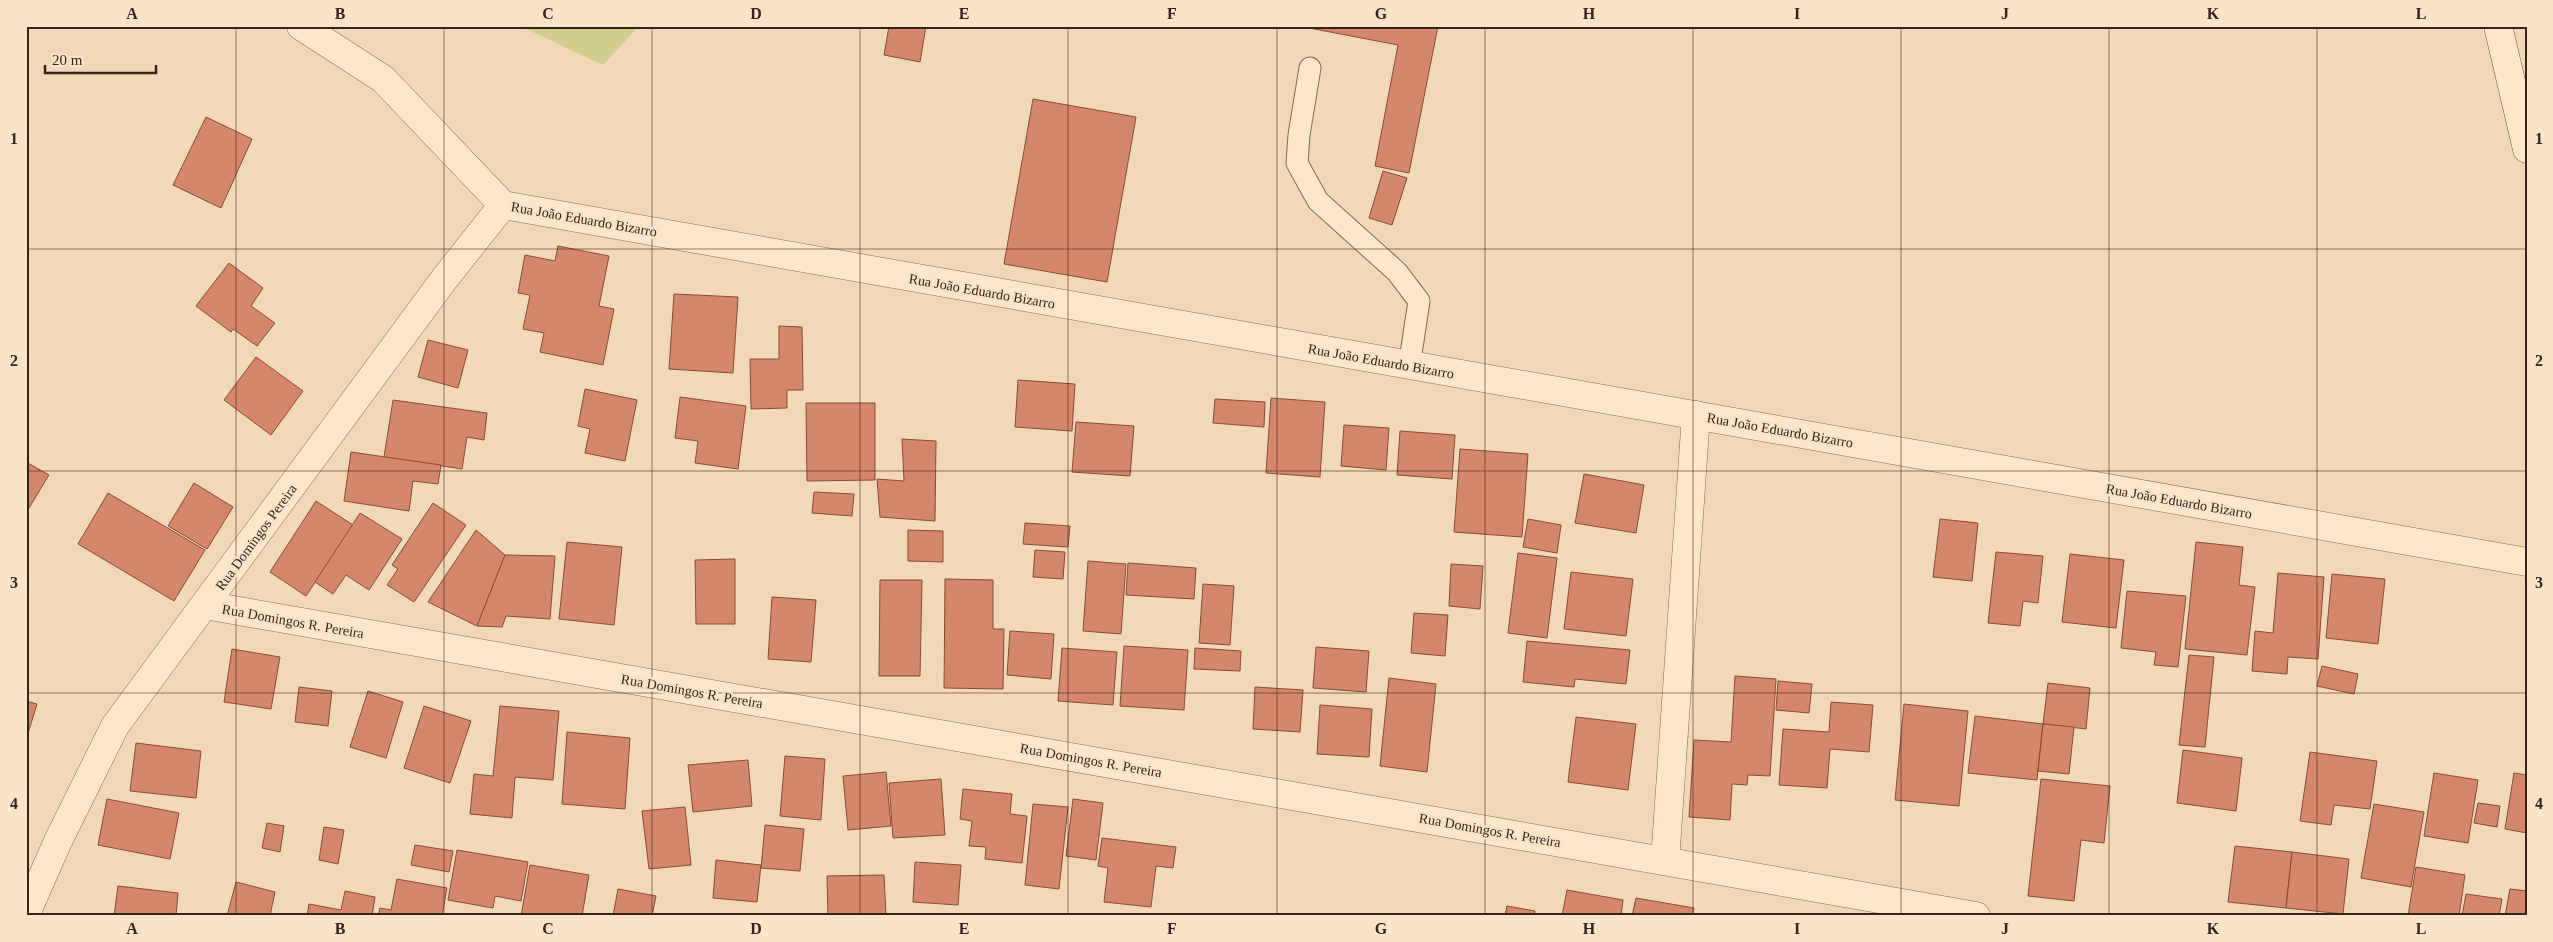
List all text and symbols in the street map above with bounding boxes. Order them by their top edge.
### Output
text: A [126,5,138,22]
text: B [335,5,346,22]
text: C [542,5,554,22]
text: D [750,5,762,22]
text: E [959,5,969,22]
text: F [1167,5,1177,22]
text: G [1375,5,1388,22]
text: H [1583,5,1596,22]
text: I [1794,5,1800,22]
text: J [2001,5,2009,22]
text: K [2207,5,2220,22]
text: L [2416,5,2426,22]
scale bar [45,42,156,74]
text: 20 m [52,52,83,68]
text: 1 [10,130,18,147]
text: 1 [2535,130,2543,147]
street label: Rua João Eduardo Bizarro [510,199,658,240]
street label: Rua João Eduardo Bizarro [908,271,1056,312]
street label: Rua João Eduardo Bizarro [1307,341,1455,382]
text: 2 [10,352,18,369]
text: 2 [2535,352,2543,369]
street label: Rua João Eduardo Bizarro [1706,410,1854,451]
street label: Rua Domingos Pereira [213,481,300,593]
street label: Rua João Eduardo Bizarro [2105,481,2253,522]
text: 3 [10,574,18,591]
text: 3 [2535,574,2543,591]
street label: Rua Domingos R. Pereira [221,602,366,642]
street label: Rua Domingos R. Pereira [620,672,765,712]
street label: Rua Domingos R. Pereira [1019,741,1164,781]
text: 4 [10,795,18,812]
text: 4 [2535,795,2543,812]
street label: Rua Domingos R. Pereira [1418,811,1563,851]
text: A [126,920,138,937]
text: B [335,920,346,937]
text: C [542,920,554,937]
text: D [750,920,762,937]
text: E [959,920,969,937]
text: F [1167,920,1177,937]
text: G [1375,920,1388,937]
text: H [1583,920,1596,937]
text: I [1794,920,1800,937]
text: J [2001,920,2009,937]
text: K [2207,920,2220,937]
text: L [2416,920,2426,937]

